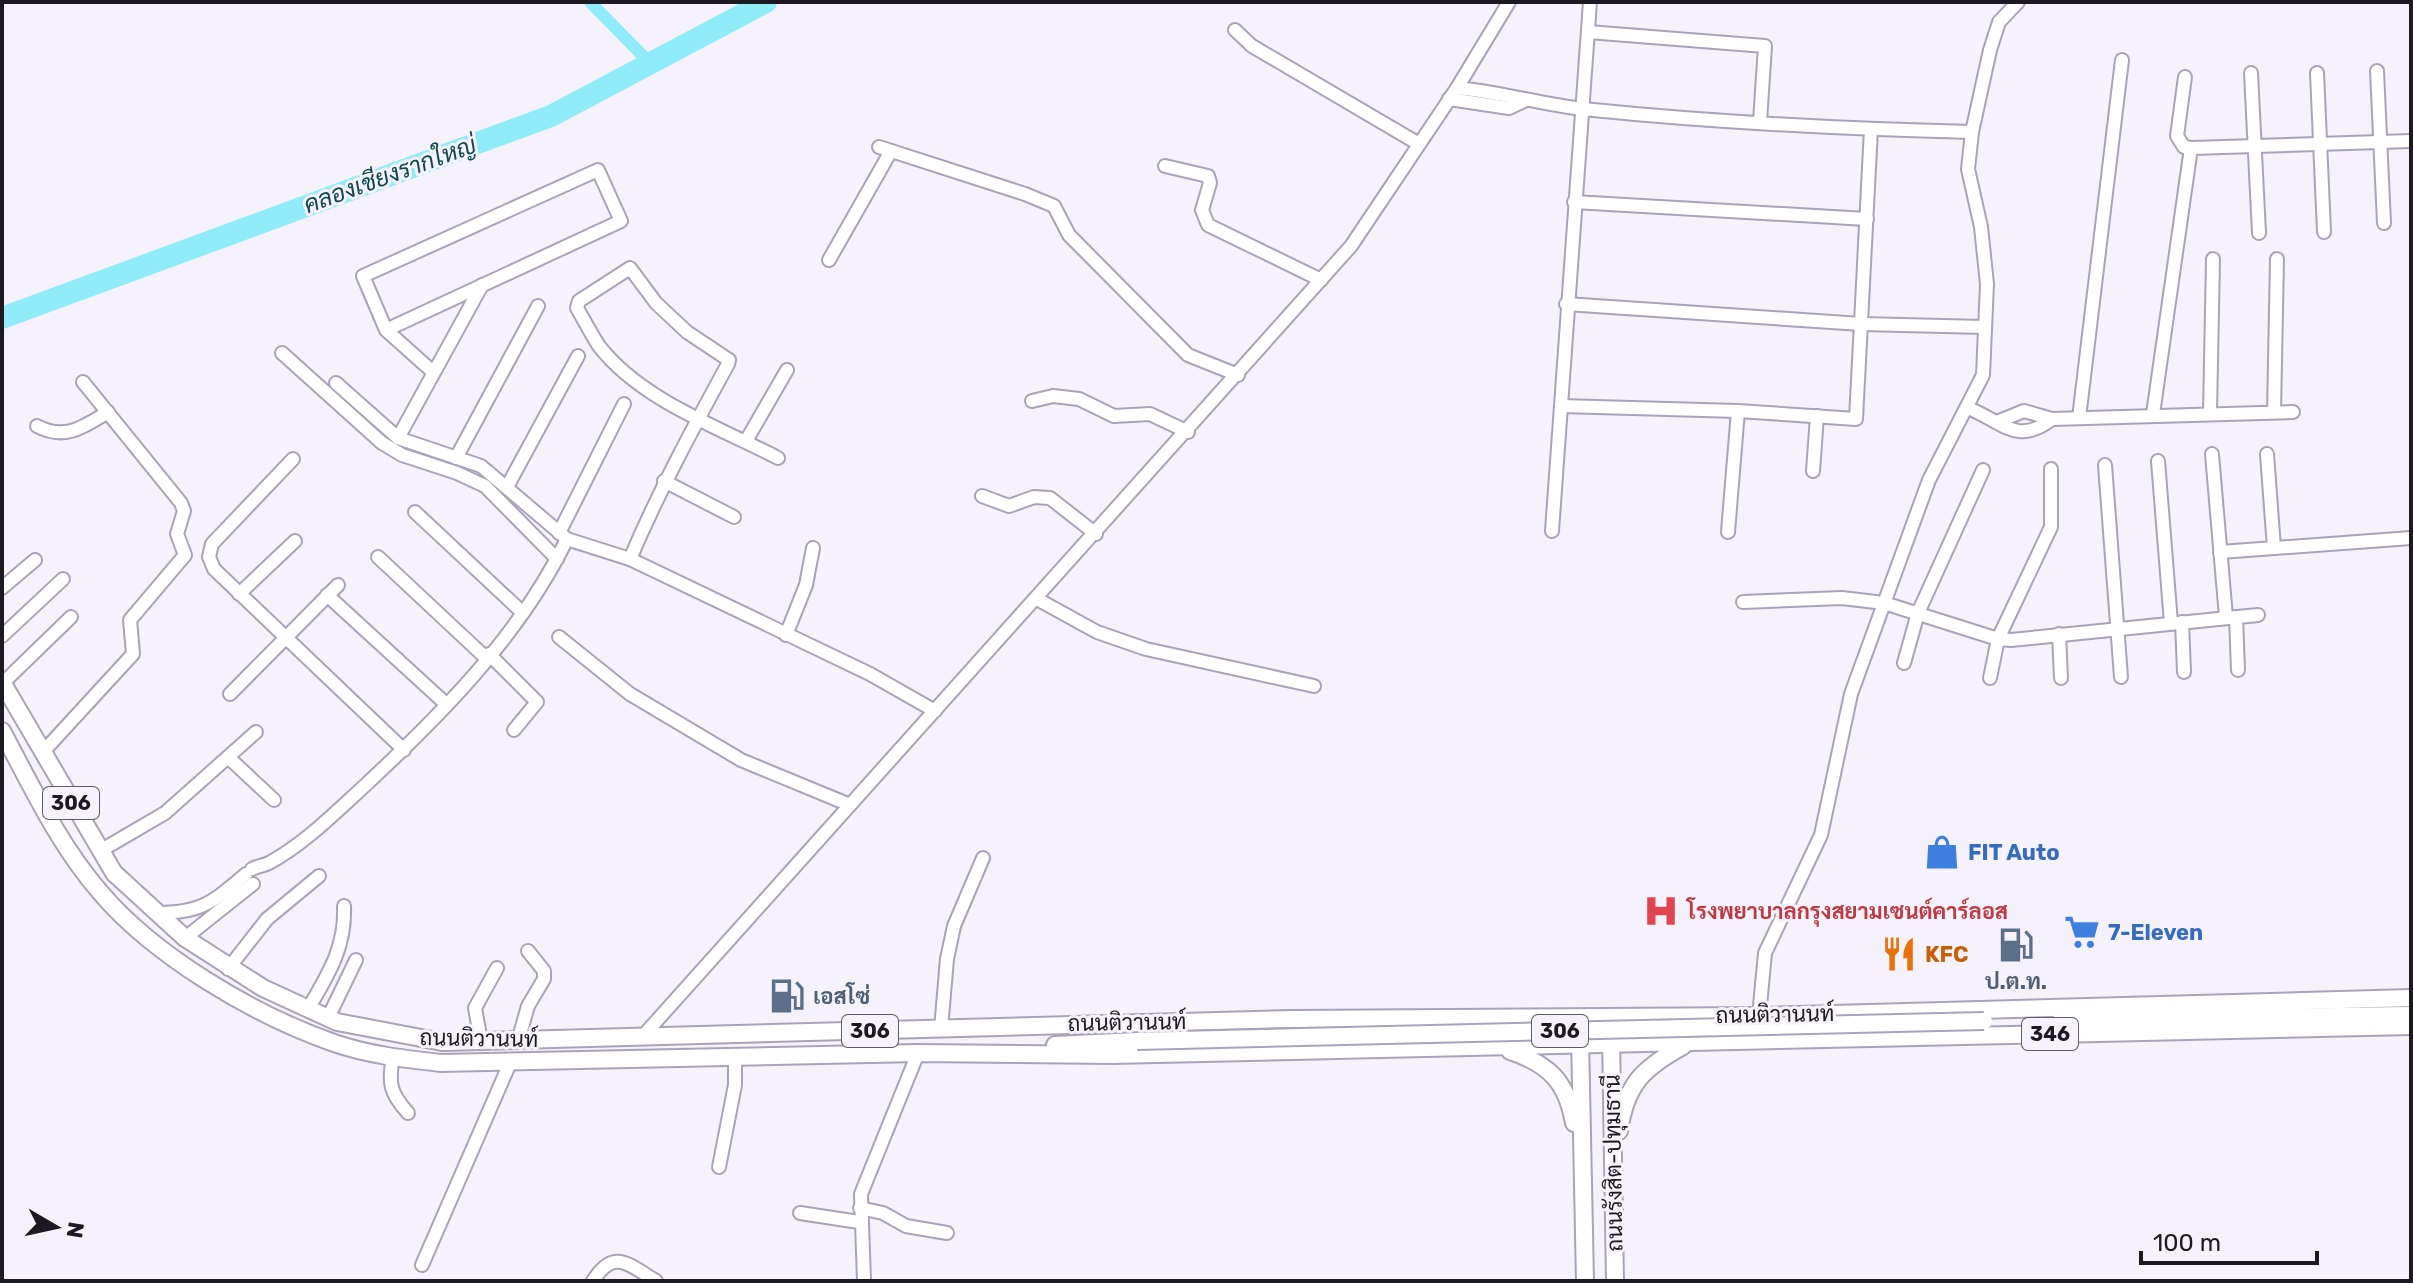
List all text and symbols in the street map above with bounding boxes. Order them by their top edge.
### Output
water label: คลองเชียงรากใหญ่ [299,129,481,219]
road number: 306 [43,787,99,819]
shop icon: FIT Auto [1923,833,1961,871]
place label: FIT Auto [1968,839,2060,866]
hospital icon: โรงพยาบาลกรุงสยามเซนต์คาร์ลอส [1642,892,1680,930]
place label: โรงพยาบาลกรุงสยามเซนต์คาร์ลอส [1685,897,2008,927]
supermarket icon: 7-Eleven [2063,913,2101,951]
place label: 7-Eleven [2108,919,2203,946]
fuel station icon: ป.ต.ท. [1997,926,2035,964]
restaurant icon: KFC [1880,935,1918,973]
place label: KFC [1925,941,1969,968]
place label: ป.ต.ท. [1985,968,2047,995]
fuel station icon: เอสโซ่ [768,977,806,1015]
place label: เอสโซ่ [813,982,870,1010]
street label: ถนนติวานนท์ [1715,999,1835,1029]
street label: ถนนติวานนท์ [1067,1007,1187,1037]
road number: 306 [842,1015,898,1047]
road number: 306 [1532,1015,1588,1047]
road number: 346 [2022,1018,2078,1050]
street label: ถนนติวานนท์ [419,1023,539,1053]
street label: ถนนรังสิต-ปทุมธานี [1598,1074,1631,1252]
north arrow [16,1187,96,1267]
scale bar [2141,1215,2317,1265]
text: N [61,1220,90,1240]
text: 100 m [2153,1229,2221,1257]

